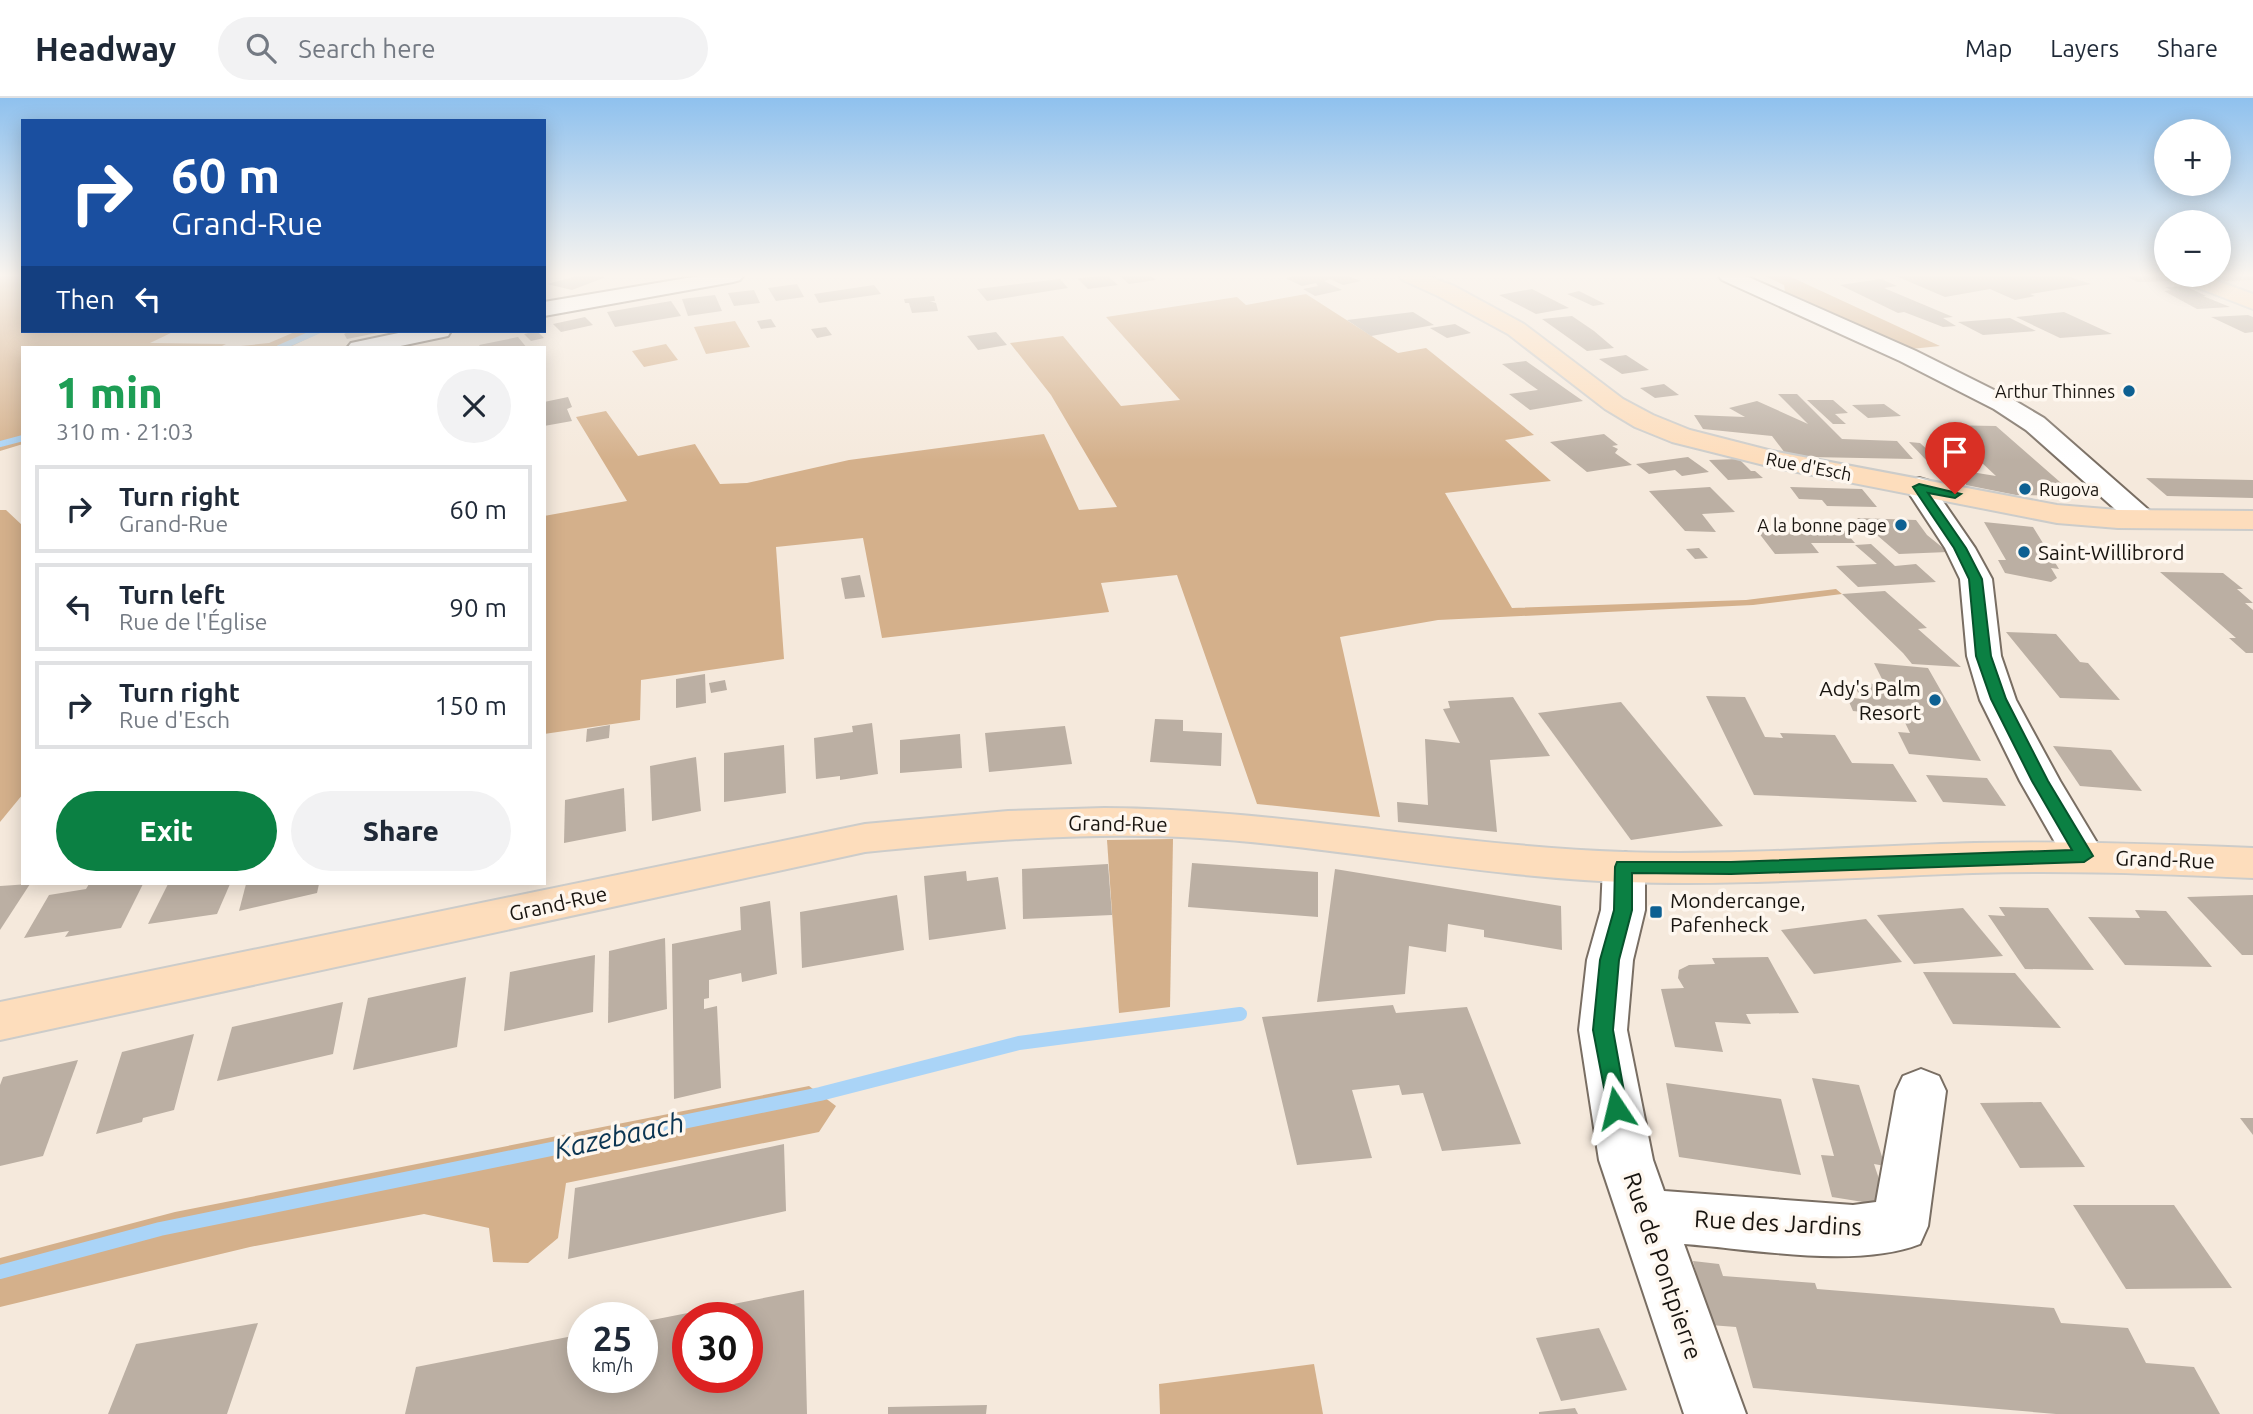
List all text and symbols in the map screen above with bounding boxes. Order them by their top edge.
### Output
search box [218,17,708,80]
icon: search [242,29,280,67]
text: Headway [35,30,176,67]
text: Search here [298,34,436,63]
text: Map [1965,35,2012,62]
text: Layers [2050,35,2119,62]
text: Share [2157,35,2218,62]
map controls [2154,119,2231,287]
button: + [2154,119,2231,196]
icon: right [56,147,147,238]
text: 60 m [171,147,280,202]
text: Grand-Rue [171,205,323,241]
button: − [2154,210,2231,287]
icon: left [129,280,167,318]
text: Then [56,285,115,314]
text: 1 min [56,369,163,416]
button: close [437,369,511,443]
place label: Arthur Thinnes [1995,381,2115,401]
marker: Arthur Thinnes [2121,383,2137,399]
text: 310 m · 21:03 [56,419,194,444]
pin [1925,422,1985,494]
icon: arrive [1936,433,1974,471]
street label: Rue d'Esch [1764,448,1854,484]
place label: Rugova [2039,479,2099,499]
marker: Rugova [2017,481,2033,497]
text: Turn right [119,482,240,511]
icon: right [60,490,98,528]
text: 60 m [449,495,507,524]
text: Grand-Rue [119,511,228,536]
place label: A la bonne page [1757,515,1887,535]
marker: A la bonne page [1893,517,1909,533]
place label: Saint-Willibrord [2038,540,2184,564]
marker: Saint-Willibrord [2016,544,2032,560]
text: Turn left [119,580,225,609]
icon: left [60,588,98,626]
text: 90 m [449,593,507,622]
text: Rue de l'Église [119,609,268,634]
place label: Ady's Palm Resort [1819,676,1921,724]
text: Turn right [119,678,240,707]
icon: right [60,686,98,724]
text: 150 m [435,691,507,720]
marker: Ady's Palm Resort [1927,692,1943,708]
text: Rue d'Esch [119,707,230,732]
button: Exit [56,791,277,871]
button: Share [291,791,511,871]
street label: Grand-Rue [1068,810,1168,836]
street label: Grand-Rue [2115,845,2215,873]
street label: Grand-Rue [507,881,609,925]
place label: Mondercange, Pafenheck [1670,888,1806,936]
marker: Mondercange, Pafenheck [1648,904,1664,920]
position arrow [1579,1071,1653,1145]
water label: Kazebaach [551,1106,687,1164]
street label: Rue de Pontpierre [1618,1169,1708,1363]
street label: Rue des Jardins [1694,1205,1862,1241]
speed limit sign: 30 [672,1302,763,1393]
text: 25 [593,1318,632,1358]
text: km/h [592,1355,633,1375]

